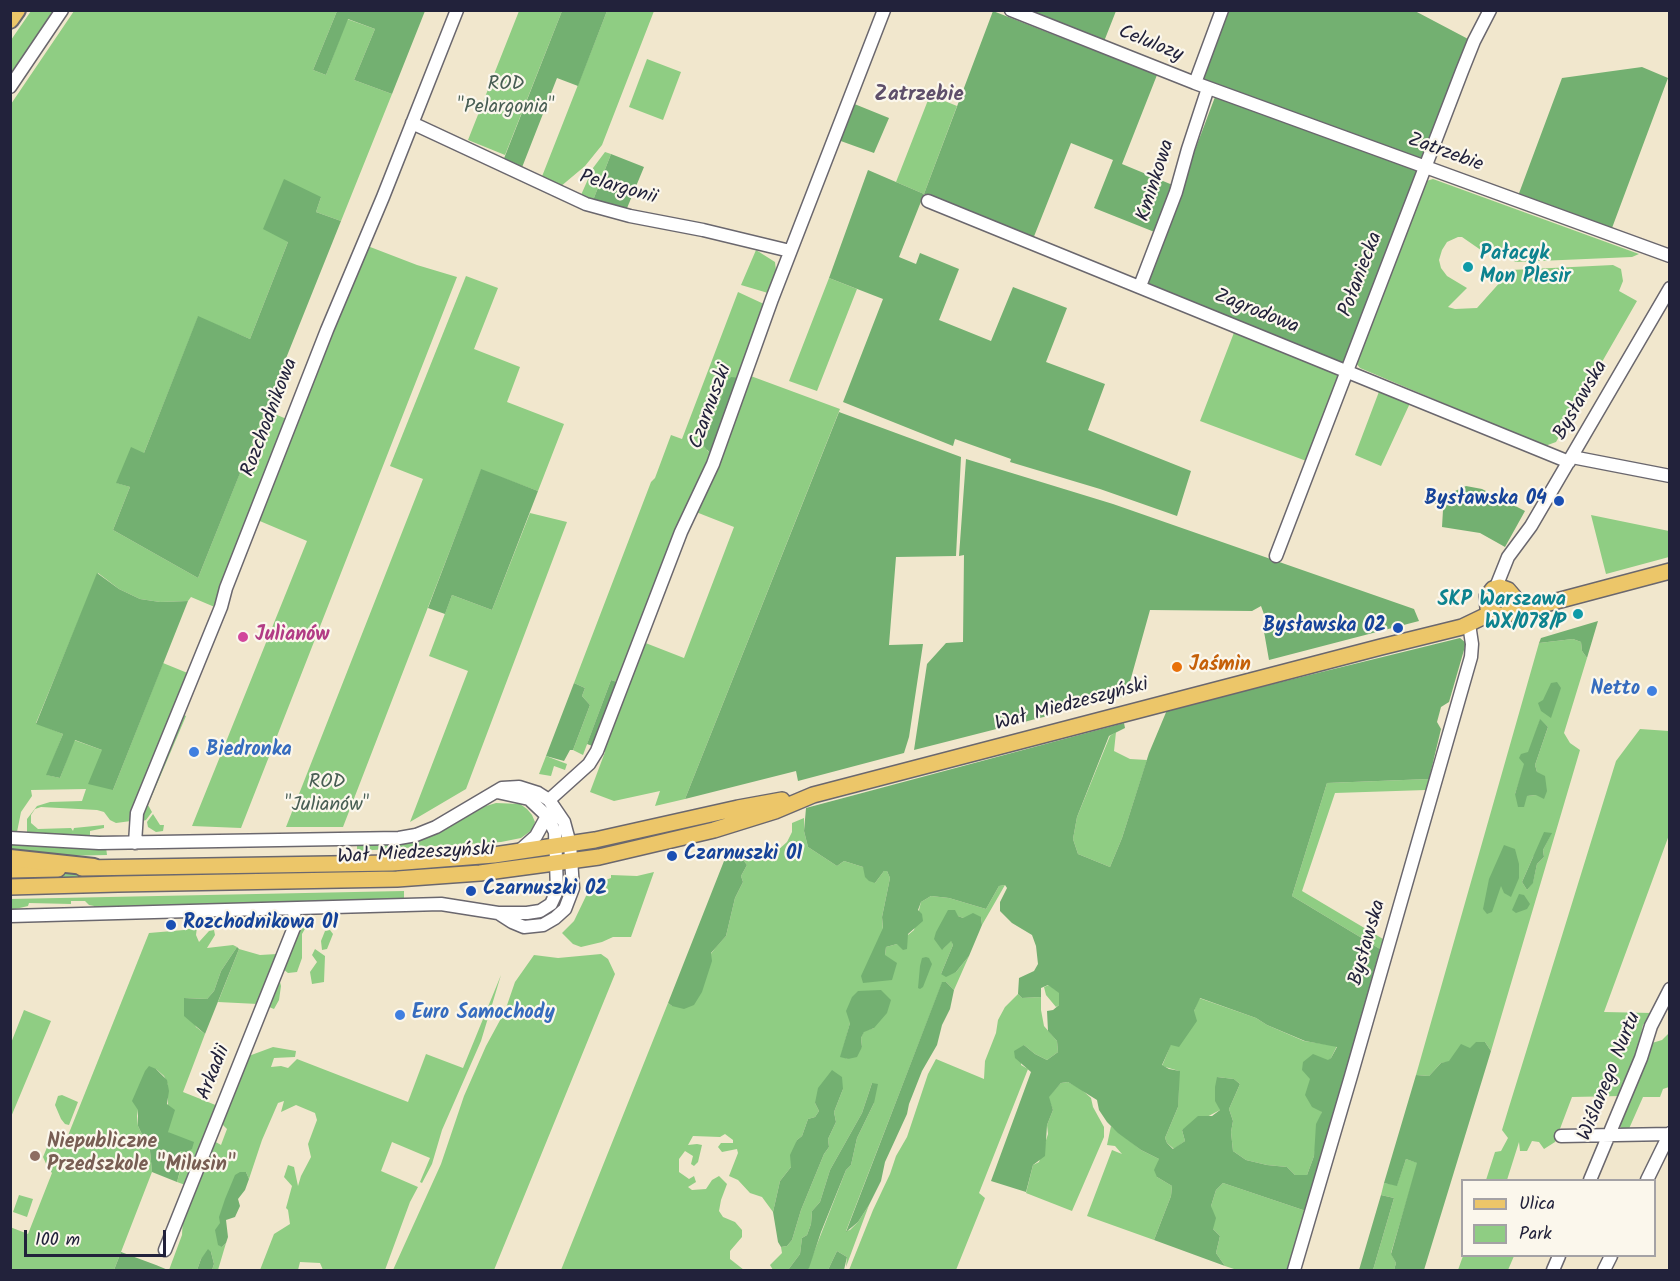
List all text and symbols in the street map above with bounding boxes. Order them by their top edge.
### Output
street label: Celulozy [1114,21,1186,69]
park label: ROD "Pelargonia" [457,74,555,121]
district label: Zatrzebie [874,83,964,109]
street label: Zatrzebie [1404,129,1486,179]
street label: Kminkowa [1133,137,1181,225]
street label: Pelargonii [576,167,660,211]
street label: Połaniecka [1335,229,1389,321]
place label: Pałacyk Mon Plesir [1480,244,1571,291]
marker: Pałacyk Mon Plesir [1461,260,1475,274]
street label: Zagrodowa [1210,285,1302,341]
street label: Rozchodnikowa [237,355,305,481]
street label: Bysławska [1550,357,1614,445]
street label: Czarnuszki [686,361,738,453]
place label: Bysławska 04 [1424,489,1547,513]
marker: Bysławska 04 [1552,494,1566,508]
place label: SKP Warszawa WX/078/P [1438,590,1566,637]
marker: SKP Warszawa WX/078/P [1571,607,1585,621]
place label: Bysławska 02 [1263,616,1386,640]
marker: Bysławska 02 [1391,621,1405,635]
place label: Julianów [255,625,329,649]
marker: Julianów [236,630,250,644]
place label: Jaśmin [1189,655,1251,679]
marker: Jaśmin [1170,660,1184,674]
street label: Wał Miedzeszyński [993,674,1151,738]
place label: Netto [1590,679,1640,703]
marker: Netto [1645,684,1659,698]
place label: Biedronka [206,740,292,764]
marker: Biedronka [187,745,201,759]
park label: ROD "Julianów" [285,772,369,819]
street label: Wał Miedzeszyński [337,839,495,871]
place label: Czarnuszki 01 [684,844,802,868]
marker: Czarnuszki 01 [665,849,679,863]
place label: Czarnuszki 02 [483,879,607,903]
marker: Czarnuszki 02 [464,884,478,898]
street label: Bysławska [1345,897,1393,989]
place label: Rozchodnikowa 01 [183,913,338,937]
marker: Rozchodnikowa 01 [164,918,178,932]
place label: Euro Samochody [412,1003,555,1027]
marker: Euro Samochody [393,1008,407,1022]
street label: Wiślanego Nurtu [1574,1009,1648,1145]
street label: Arkadii [193,1042,237,1104]
place label: Niepubliczne Przedszkole "Milusin" [47,1132,236,1179]
marker: Niepubliczne Przedszkole "Milusin" [28,1149,42,1163]
legend [1461,1179,1656,1257]
text: Ulica [1519,1190,1555,1219]
scale bar [27,1218,170,1256]
text: Park [1519,1220,1552,1249]
text: 100 m [35,1226,80,1255]

